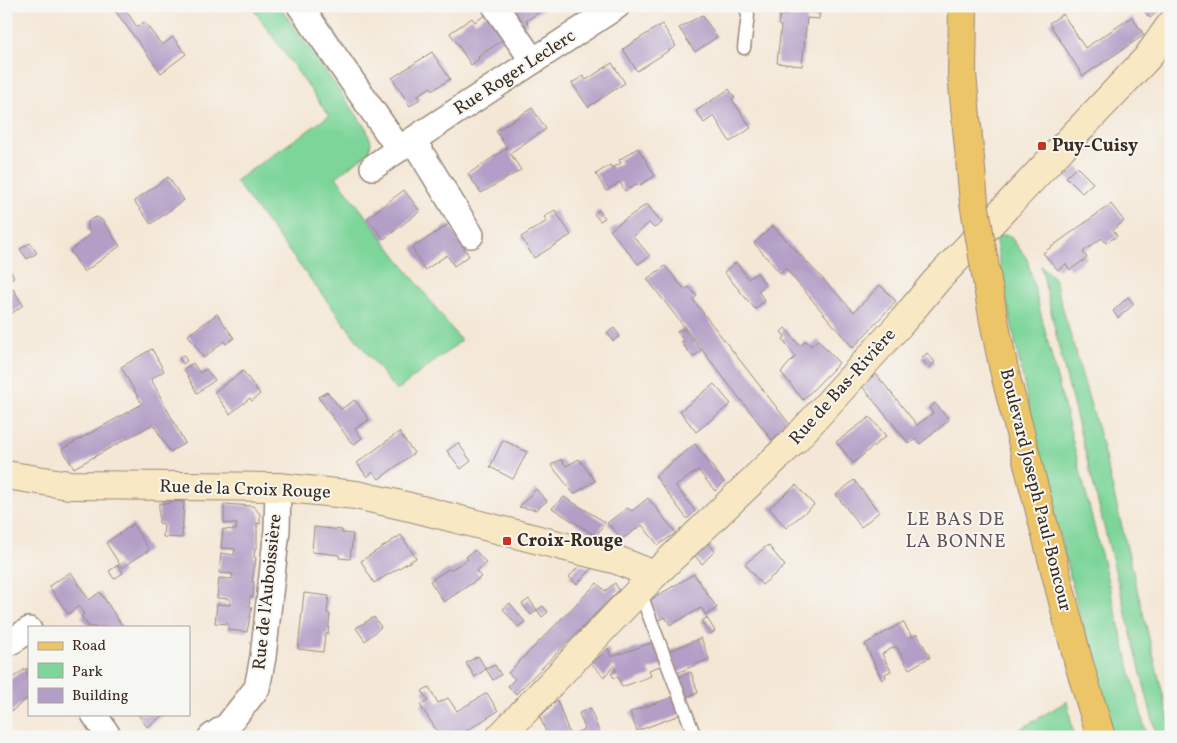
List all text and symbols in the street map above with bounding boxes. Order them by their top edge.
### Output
street label: Rue Roger Leclerc [449,24,581,122]
place label: Puy-Cuisy [1052,134,1138,159]
marker: Puy-Cuisy [1036,140,1048,152]
street label: Rue de Bas-Rivière [784,323,902,451]
street label: Boulevard Joseph Paul-Boncour [993,366,1077,614]
street label: Rue de la Croix Rouge [159,475,331,505]
district label: LE BAS DE LA BONNE [905,507,1007,555]
street label: Rue de l'Auboissière [247,513,289,671]
place label: Croix-Rouge [517,529,623,554]
marker: Croix-Rouge [501,535,513,547]
legend [28,626,190,716]
text: Road [72,636,106,657]
text: Park [72,662,103,683]
text: Building [72,686,129,707]

